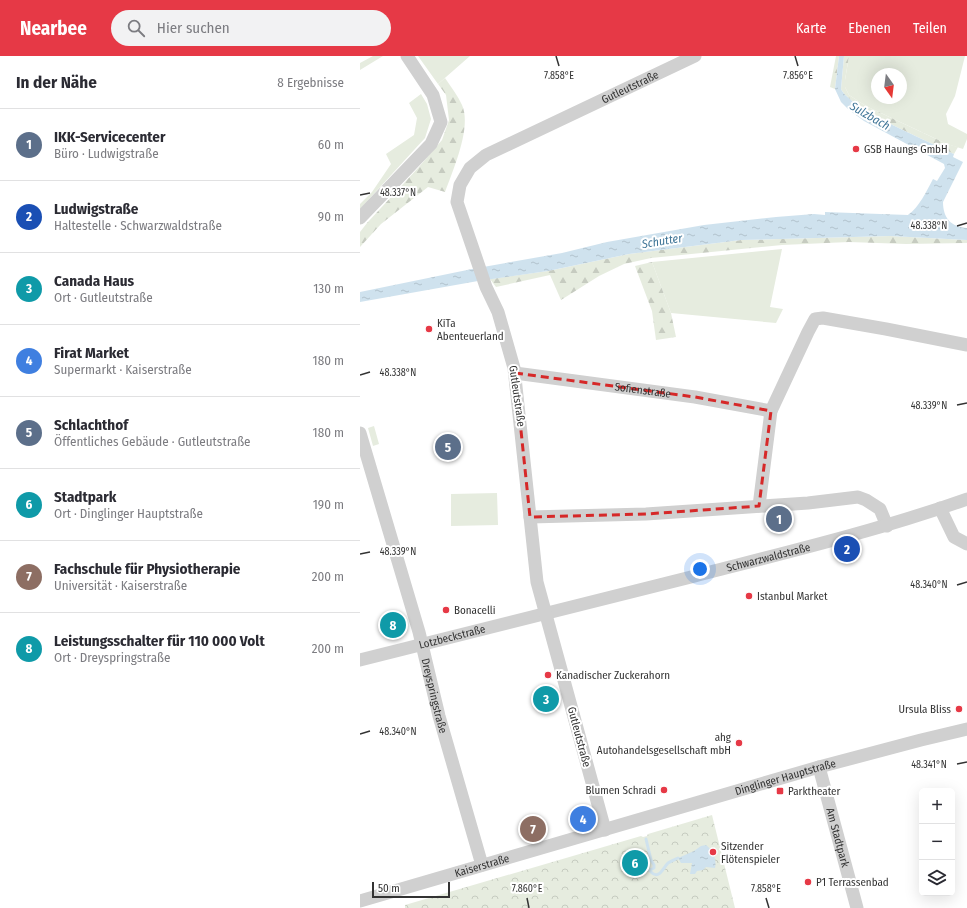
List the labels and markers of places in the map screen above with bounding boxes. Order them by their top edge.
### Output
place label: GSB Haungs GmbH [864,143,948,156]
marker: GSB Haungs GmbH [851,144,861,154]
place label: KiTa Abenteuerland [437,317,504,343]
marker: KiTa Abenteuerland [424,324,434,334]
pin: 5 [435,432,461,462]
pin: 1 [766,504,792,534]
pin: 2 [834,534,860,564]
place label: Istanbul Market [757,590,828,603]
marker: Istanbul Market [744,591,754,601]
place label: Bonacelli [454,604,496,617]
marker: Bonacelli [441,605,451,615]
pin: 8 [380,610,406,640]
place label: Kanadischer Zuckerahorn [556,669,670,682]
marker: Kanadischer Zuckerahorn [543,670,553,680]
pin: 3 [533,684,559,714]
place label: Ursula Bliss [899,703,951,716]
marker: Ursula Bliss [954,704,964,714]
place label: ahg Autohandelsgesellschaft mbH [597,731,732,757]
marker: ahg Autohandelsgesellschaft mbH [734,738,744,748]
place label: Blumen Schradi [586,784,656,797]
marker: Blumen Schradi [659,785,669,795]
place label: Parktheater [788,785,841,798]
marker: Parktheater [775,786,785,796]
pin: 4 [570,804,596,834]
pin: 7 [520,814,546,844]
place label: Sitzender Flötenspieler [721,840,780,866]
marker: Sitzender Flötenspieler [708,847,718,857]
pin: 6 [622,848,648,878]
place label: P1 Terrassenbad [816,876,889,889]
marker: P1 Terrassenbad [803,877,813,887]

